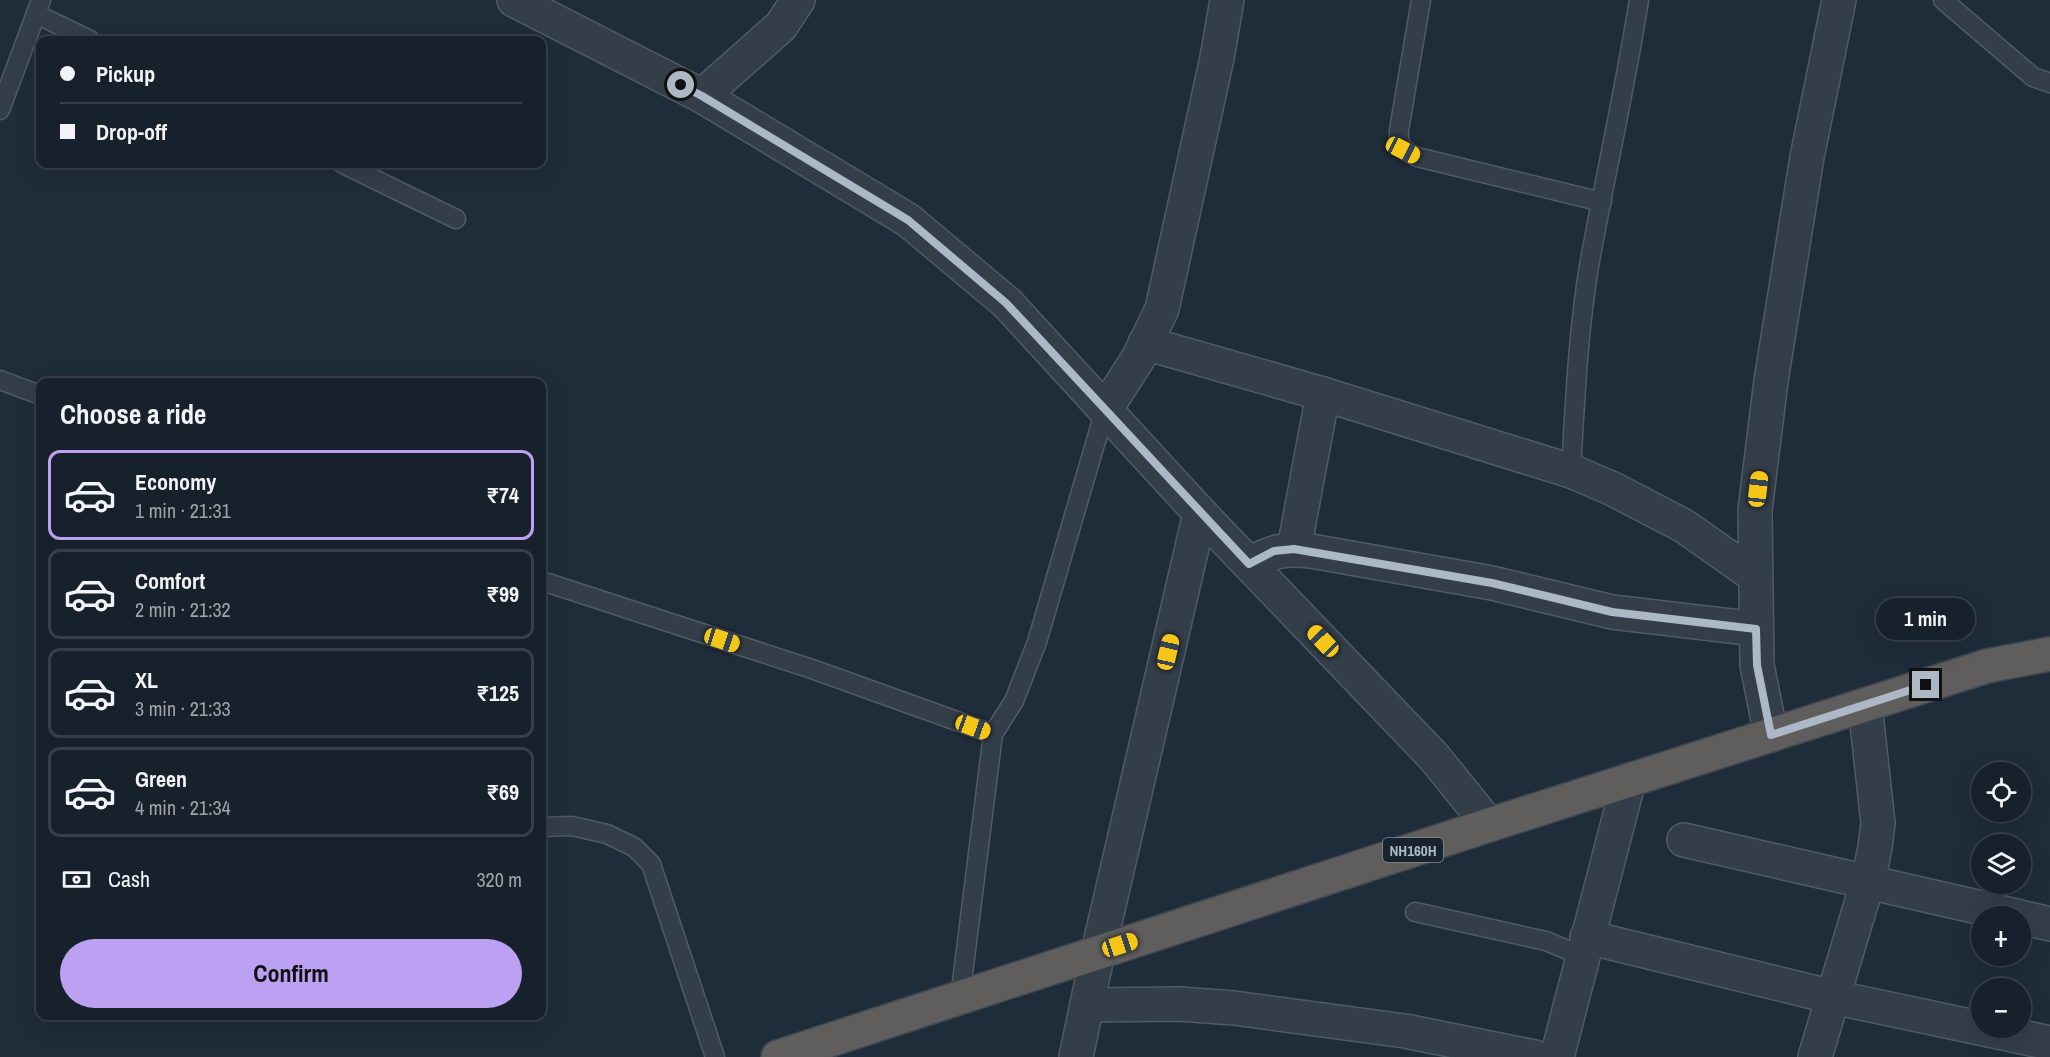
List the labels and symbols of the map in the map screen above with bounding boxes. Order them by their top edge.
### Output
route start [667,71,694,98]
car [1383,134,1423,166]
car [1747,470,1769,508]
callout: 1 min [1876,598,1976,640]
car [1304,622,1342,660]
car [702,626,742,654]
car [1155,632,1181,672]
route end [1912,671,1939,698]
car [953,712,993,742]
road number: NH160H [1383,838,1443,862]
car [1100,931,1140,959]

